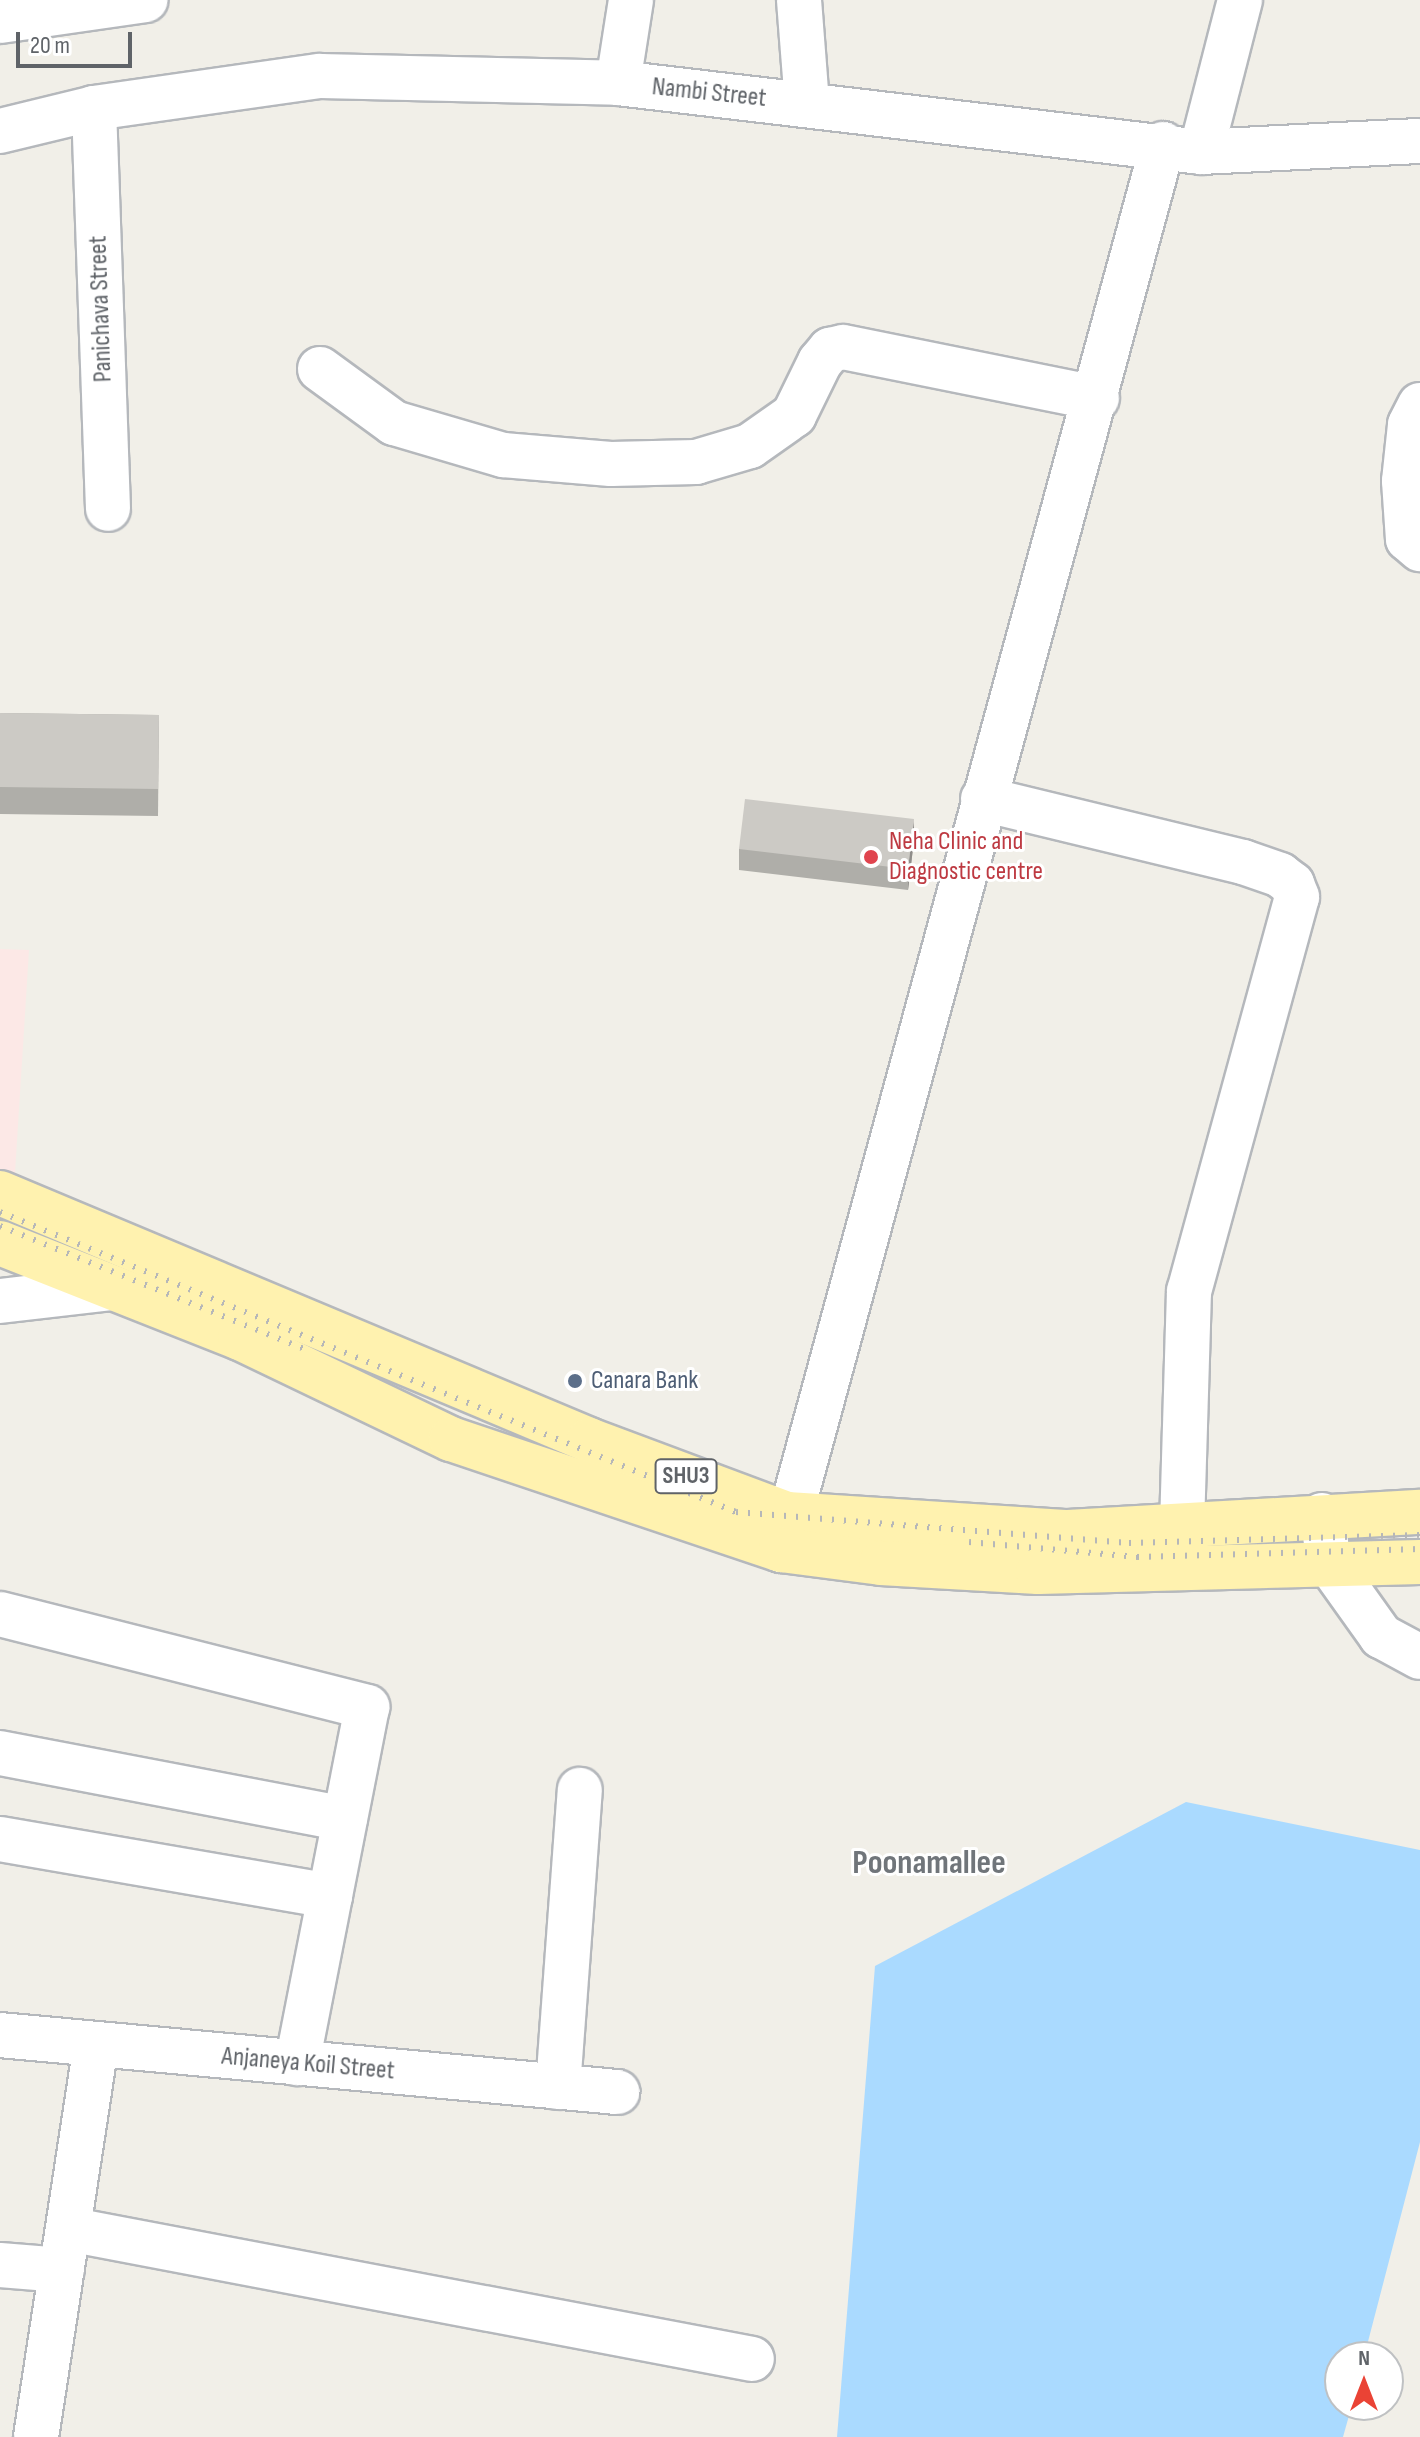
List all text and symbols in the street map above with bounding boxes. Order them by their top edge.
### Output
scale bar [20,16,136,66]
text: 20 m [30,31,70,60]
street label: Nambi Street [650,71,768,115]
street label: Panichava Street [83,235,119,383]
place label: Neha Clinic and Diagnostic centre [889,826,1043,888]
marker: Neha Clinic and Diagnostic centre [860,846,882,868]
place label: Canara Bank [591,1365,698,1397]
marker: Canara Bank [566,1372,584,1390]
road number: SHU3 [654,1456,718,1496]
district label: Poonamallee [852,1843,1006,1883]
street label: Anjaneya Koil Street [220,2041,396,2087]
north arrow [1324,2341,1404,2421]
text: N [1358,2345,1370,2372]

